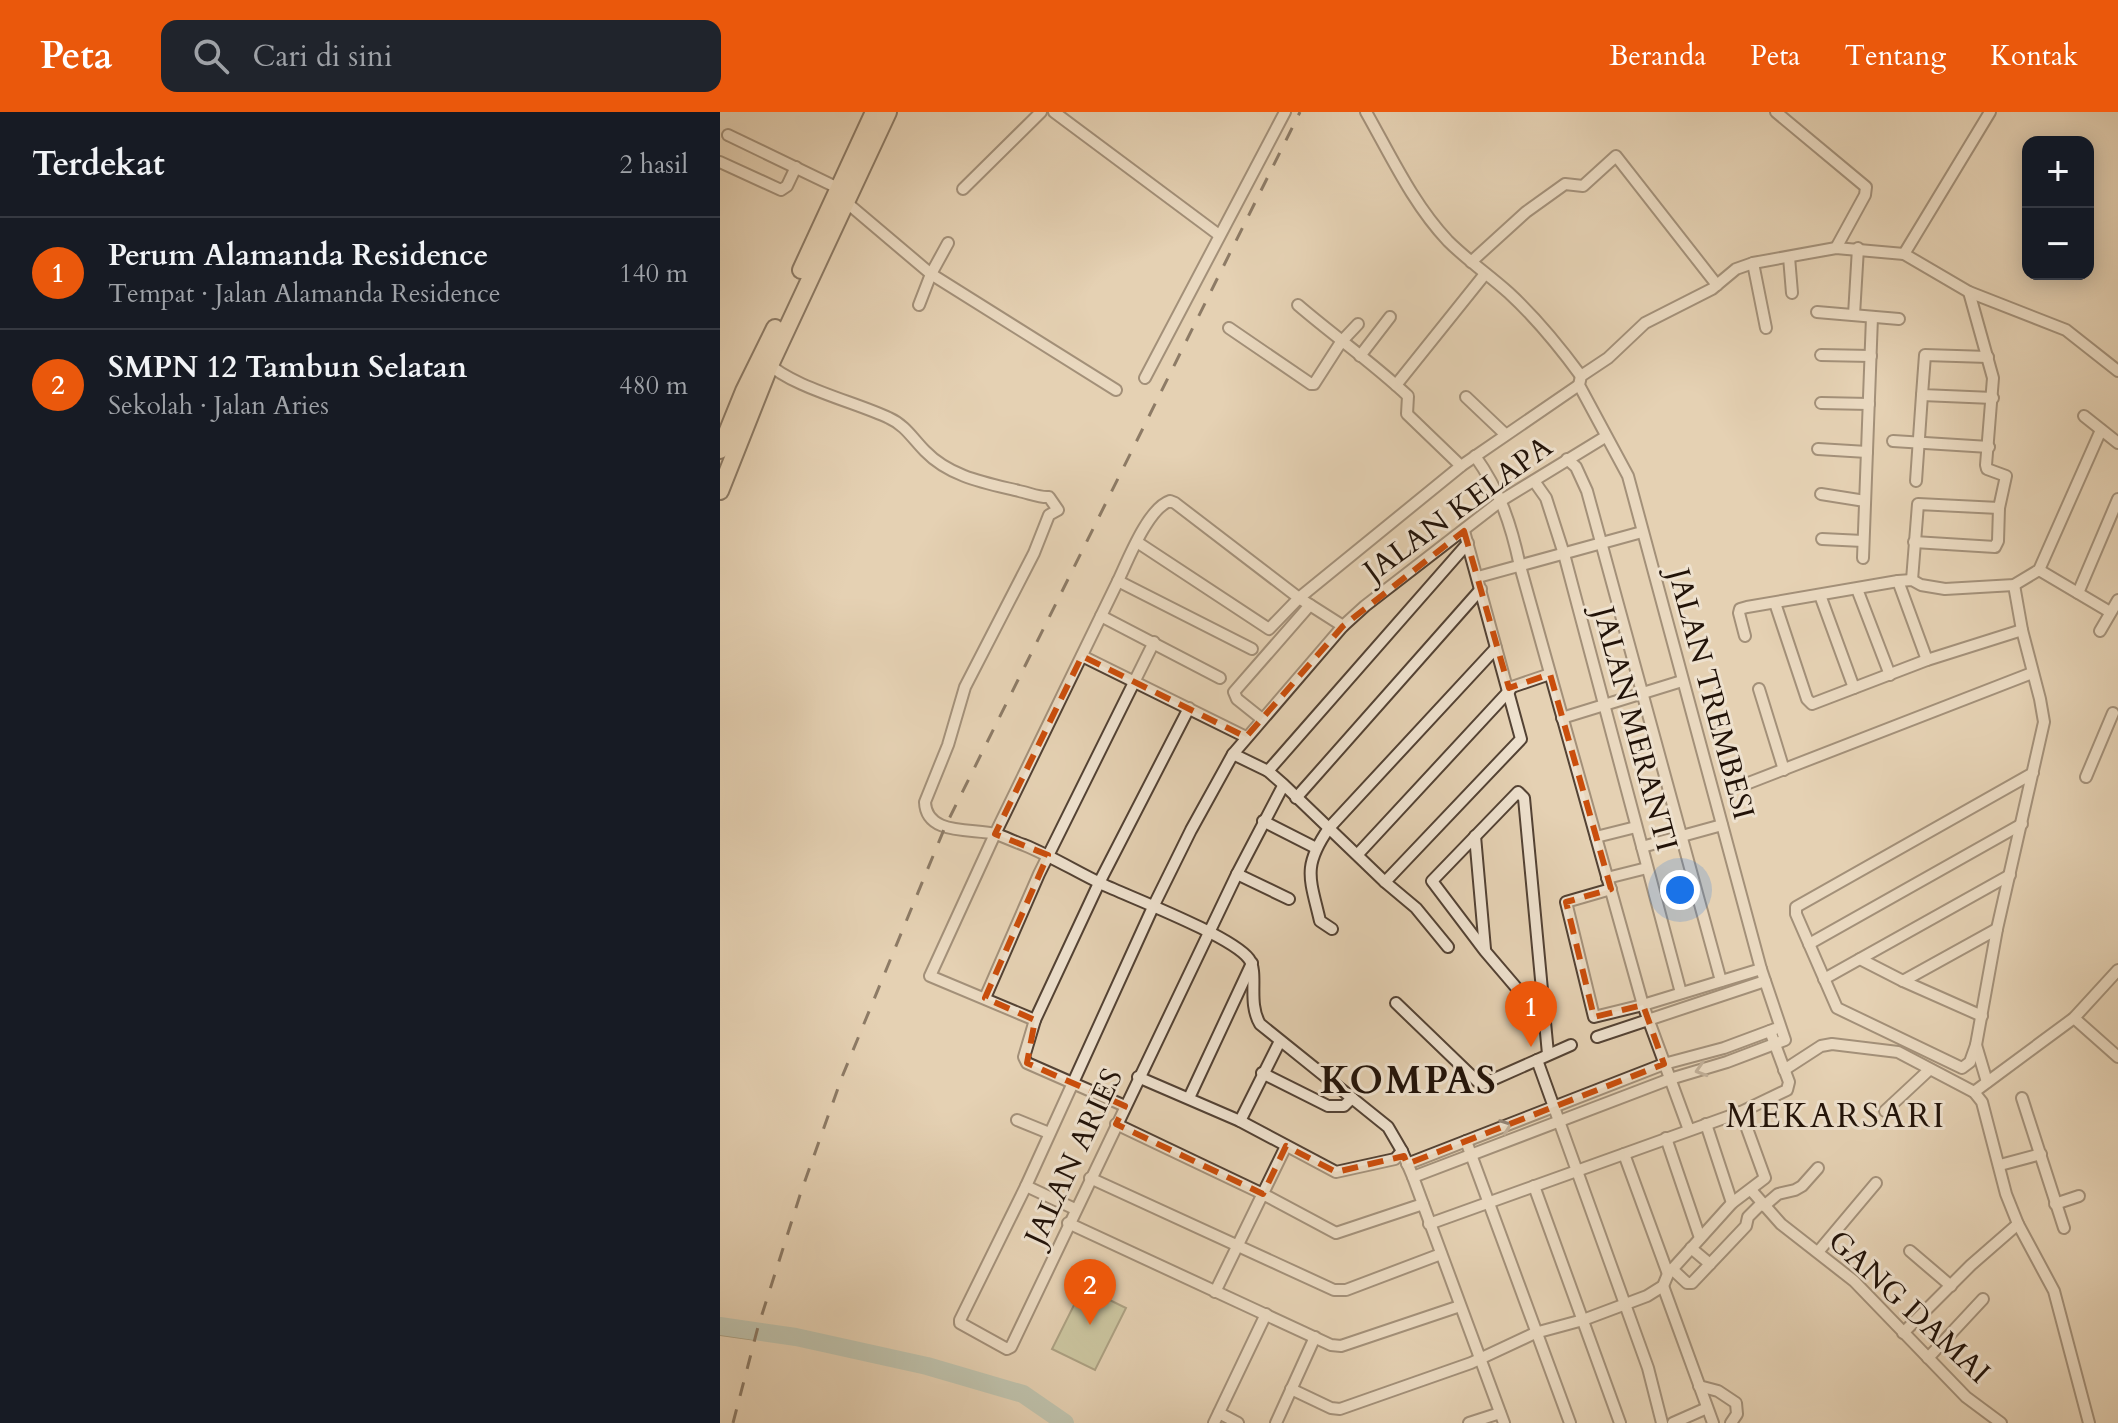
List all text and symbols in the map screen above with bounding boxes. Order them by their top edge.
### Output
search box [161,20,721,92]
text: Peta [40,30,113,82]
icon: search [189,34,233,78]
text: Cari di sini [253,36,392,77]
text: Beranda [1609,37,1706,75]
text: Peta [1750,37,1800,75]
text: Tentang [1844,37,1946,75]
text: Kontak [1990,37,2078,75]
map controls [2022,136,2094,280]
button: + [2022,136,2094,208]
text: Terdekat [32,141,165,187]
text: 2 hasil [620,147,688,182]
button: − [2022,208,2094,280]
text: Perum Alamanda Residence [108,235,488,276]
text: 1 [51,256,65,291]
text: 140 m [619,256,688,291]
text: Tempat · Jalan Alamanda Residence [108,276,501,311]
text: SMPN 12 Tambun Selatan [108,347,467,388]
text: 2 [51,368,65,403]
text: 480 m [619,368,688,403]
text: Sekolah · Jalan Aries [108,388,329,423]
street label: JALAN KELAPA [1352,426,1561,594]
street label: JALAN TREMBESI [1657,560,1764,824]
street label: JALAN MERANTI [1582,598,1687,856]
your location [1660,870,1700,910]
pin: 1 [1505,981,1557,1047]
district label: KOMPAS [1320,1055,1498,1107]
one-way arrow [1694,1061,1708,1077]
street label: JALAN ARIES [1013,1062,1133,1256]
district label: MEKARSARI [1726,1093,1946,1139]
one-way arrow [1498,1119,1512,1136]
street label: GANG DAMAI [1819,1221,1999,1393]
pin: 2 [1064,1259,1116,1325]

